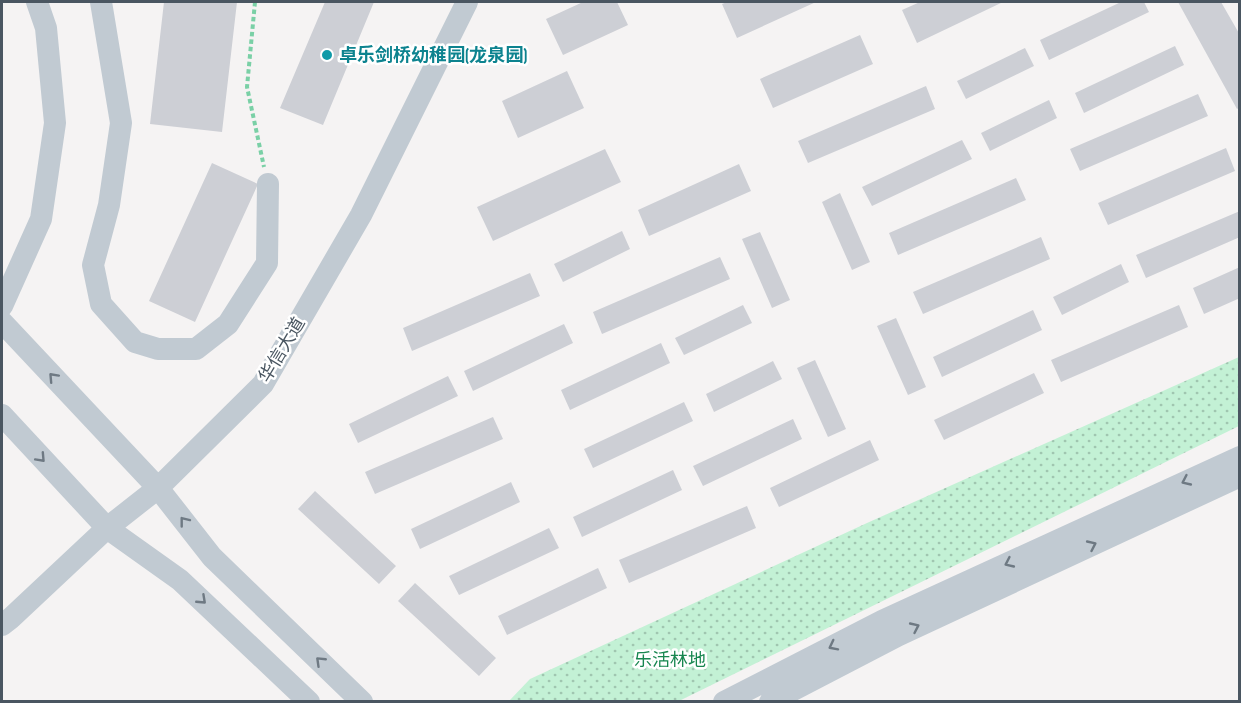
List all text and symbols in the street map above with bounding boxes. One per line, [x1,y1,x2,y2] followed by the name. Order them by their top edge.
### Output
[339,45,527,66] place label: 卓乐剑桥幼稚园(龙泉园)
[320,48,334,62] marker: 卓乐剑桥幼稚园(龙泉园)
[254,314,310,386] street label: 华信大道
[50,373,61,384] one-way arrow
[34,451,45,461] one-way arrow
[1182,474,1193,486] one-way arrow
[181,517,192,528] one-way arrow
[1085,540,1096,552] one-way arrow
[1005,555,1016,567] one-way arrow
[195,593,206,604] one-way arrow
[909,623,920,635] one-way arrow
[829,639,839,650] one-way arrow
[634,650,706,671] park label: 乐活林地
[317,657,327,668] one-way arrow

